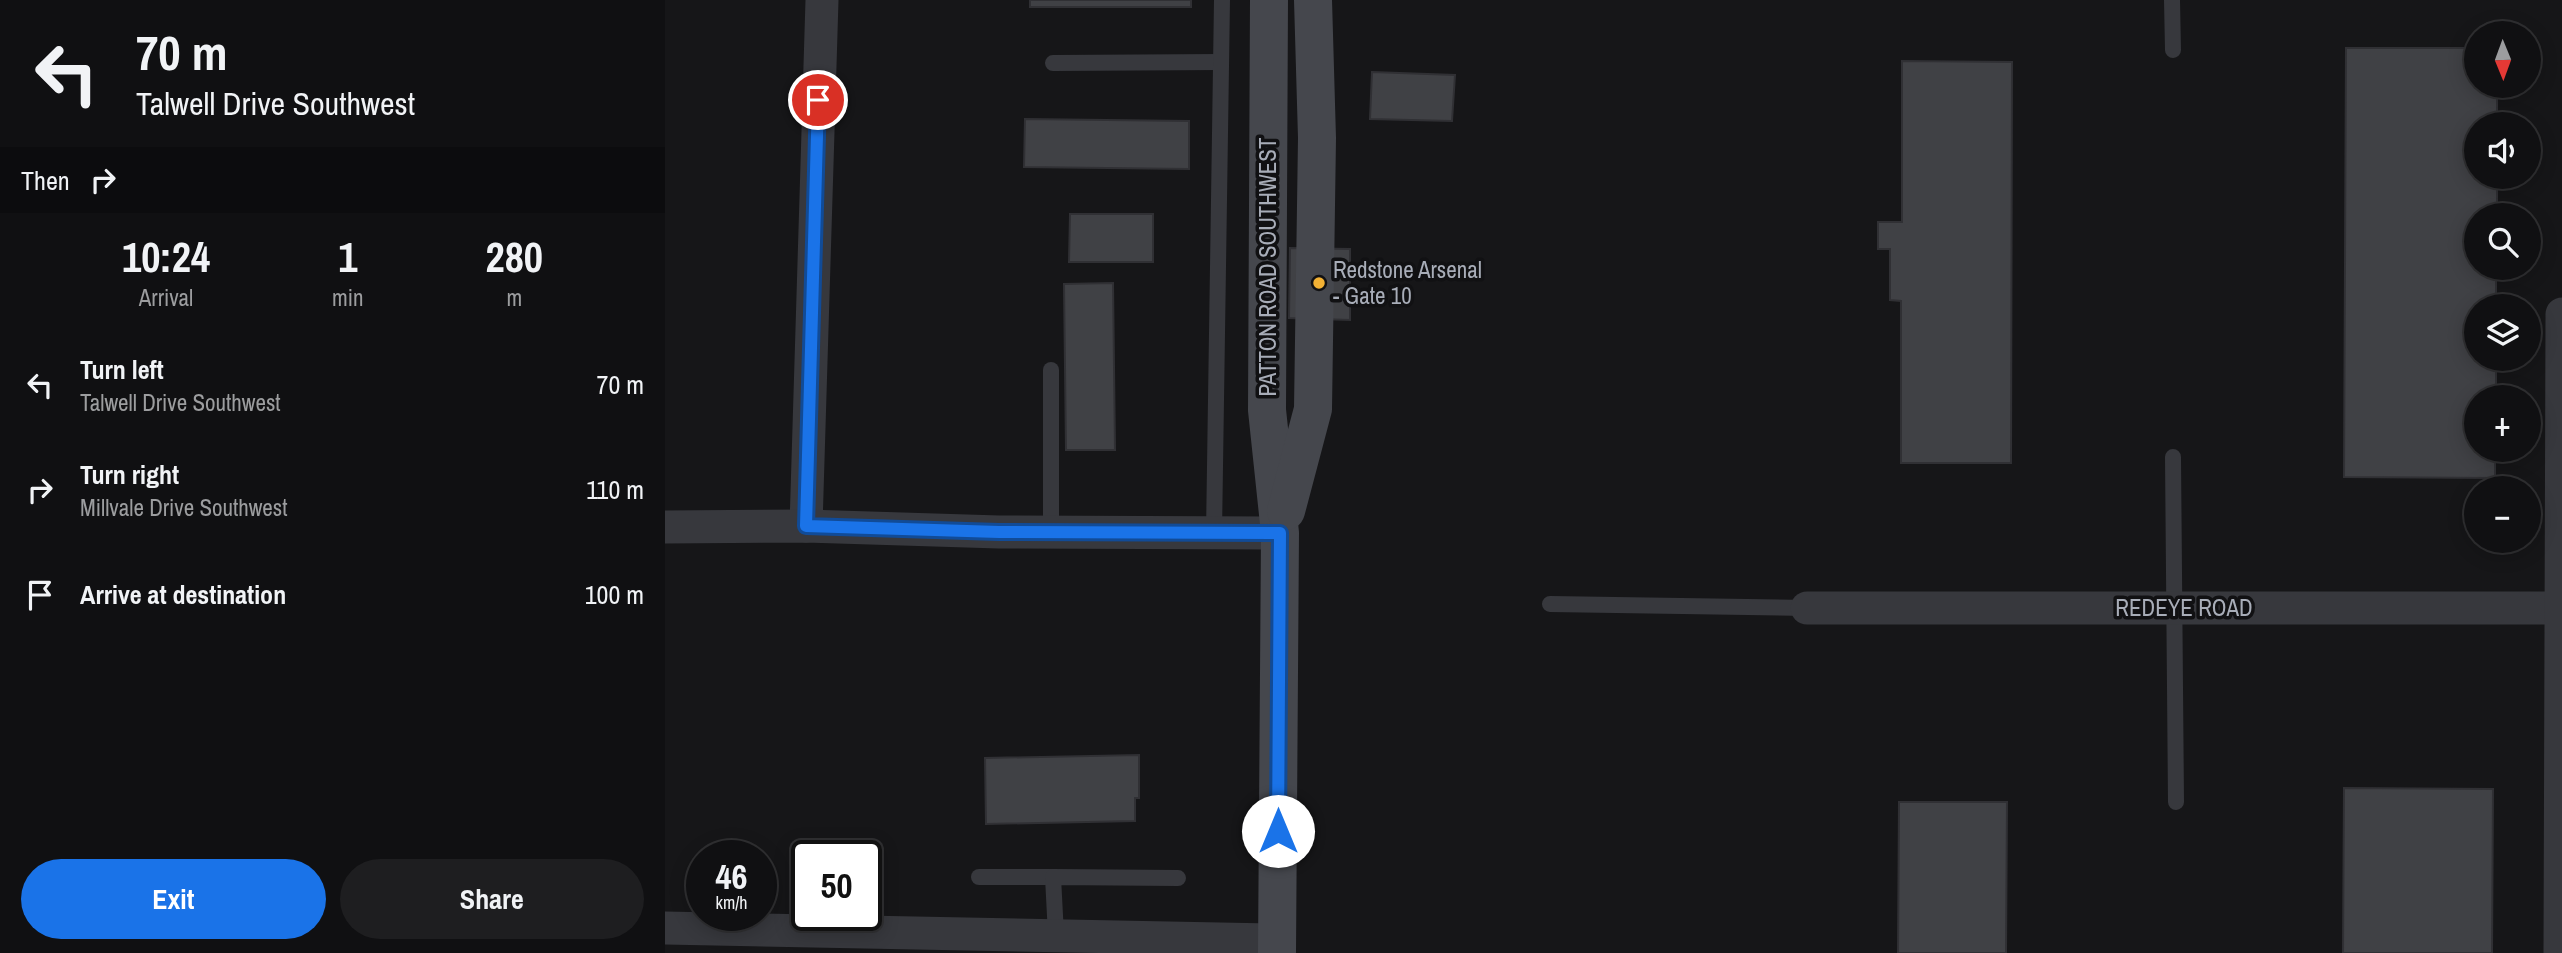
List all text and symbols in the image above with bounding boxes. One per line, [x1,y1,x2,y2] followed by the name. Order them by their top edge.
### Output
[136,19,228,85] text: 70 m
[2464,21,2541,98] north arrow
[2464,21,2541,553] map controls
[21,28,112,119] icon: left
[788,70,848,130] pin
[799,81,837,119] icon: arrive
[136,82,415,125] text: Talwell Drive Southwest
[2464,112,2541,189] button: sound
[1252,137,1283,396] street label: PATTON ROAD SOUTHWEST
[84,161,122,199] icon: right
[21,163,70,198] text: Then
[2464,203,2541,280] button: search
[122,229,210,285] text: 10:24
[338,229,357,285] text: 1
[486,229,543,285] text: 280
[1333,254,1482,311] place label: Redstone Arsenal - Gate 10
[1311,275,1327,291] marker: Redstone Arsenal - Gate 10
[139,282,193,313] text: Arrival
[332,282,364,313] text: min
[506,282,522,313] text: m
[2464,294,2541,371] button: layers
[80,352,164,387] text: Turn left
[21,366,59,404] icon: left
[597,367,644,402] text: 70 m
[2464,385,2541,462] button: +
[80,387,281,418] text: Talwell Drive Southwest
[80,457,179,492] text: Turn right
[21,471,59,509] icon: right
[586,472,644,507] text: 110 m
[2464,476,2541,553] button: −
[80,492,288,523] text: Millvale Drive Southwest
[21,576,59,614] icon: arrive
[80,577,286,612] text: Arrive at destination
[585,577,644,612] text: 100 m
[2115,592,2253,623] street label: REDEYE ROAD
[1241,794,1315,868] position arrow
[791,840,882,931] speed limit sign: 50
[716,853,747,900] text: 46
[21,859,326,939] button: Exit
[340,859,644,939] button: Share
[716,890,748,915] text: km/h

